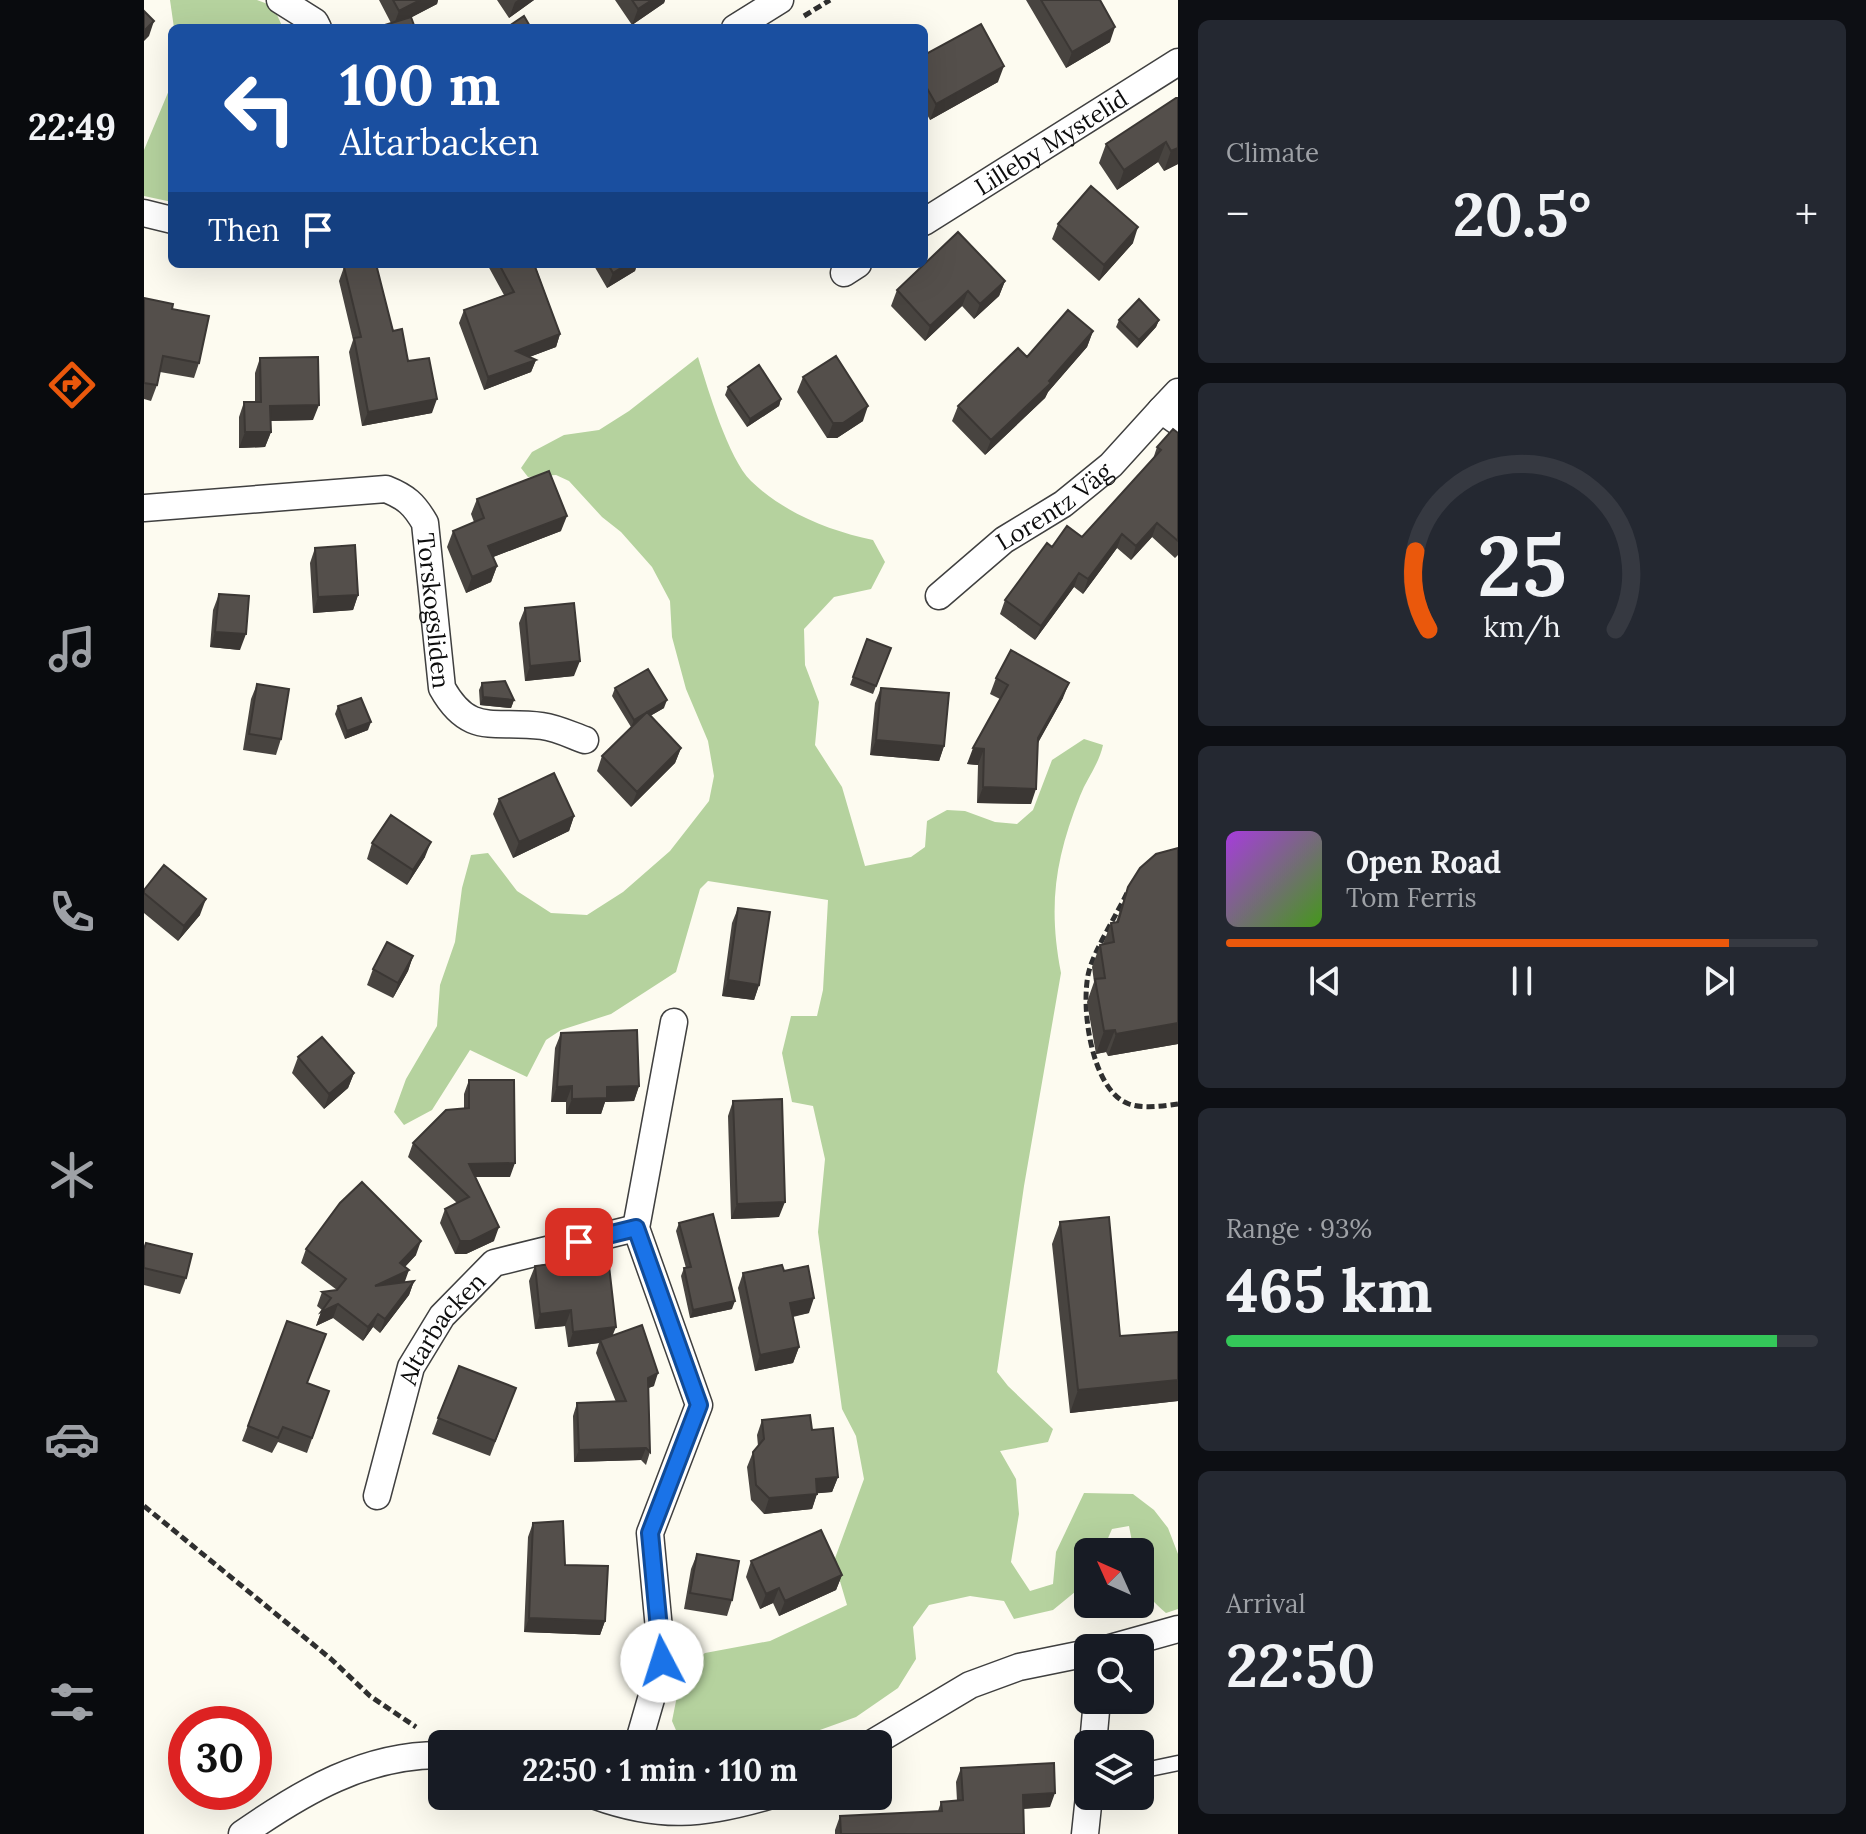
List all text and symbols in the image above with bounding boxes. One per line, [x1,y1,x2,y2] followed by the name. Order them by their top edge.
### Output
[340,49,500,120] text: 100 m
[208,56,312,160] icon: left
[969,82,1133,202] street label: Lilleby Mystelid
[28,104,116,150] text: 22:49
[340,119,539,165] text: Altarbacken
[1226,136,1319,169] text: Climate
[1453,176,1591,252] text: 20.5°
[1226,186,1249,242] text: −
[1795,186,1818,242] text: +
[296,208,340,252] icon: arrive
[208,211,280,249] text: Then
[44,357,100,413] icon: directions
[990,455,1118,557] street label: Lorentz Väg
[1477,512,1567,619] text: 25
[411,531,457,690] street label: Torskogsliden
[1483,608,1561,645] text: km/h
[44,621,100,677] icon: music
[1346,843,1501,881] text: Open Road
[1346,881,1476,914] text: Tom Ferris
[44,884,100,940] icon: phone
[1303,959,1347,1003] icon: previous
[1500,959,1544,1003] icon: pause
[1697,959,1741,1003] icon: next
[44,1147,100,1203] icon: climate
[545,1208,613,1276] pin
[1226,1212,1372,1245] text: Range · 93%
[557,1220,601,1264] icon: arrive
[1226,1252,1432,1328] text: 465 km
[391,1266,492,1389] street label: Altarbacken
[44,1411,100,1467] icon: car
[1074,1538,1154,1618] north arrow
[1074,1538,1154,1810] map controls
[1226,1587,1305,1620] text: Arrival
[620,1619,704,1703] position arrow
[1226,1627,1376,1703] text: 22:50
[1074,1634,1154,1714] button: search
[44,1674,100,1730] icon: filters
[168,1706,272,1810] speed limit sign: 30
[1074,1730,1154,1810] button: layers
[522,1751,798,1789] text: 22:50 · 1 min · 110 m

